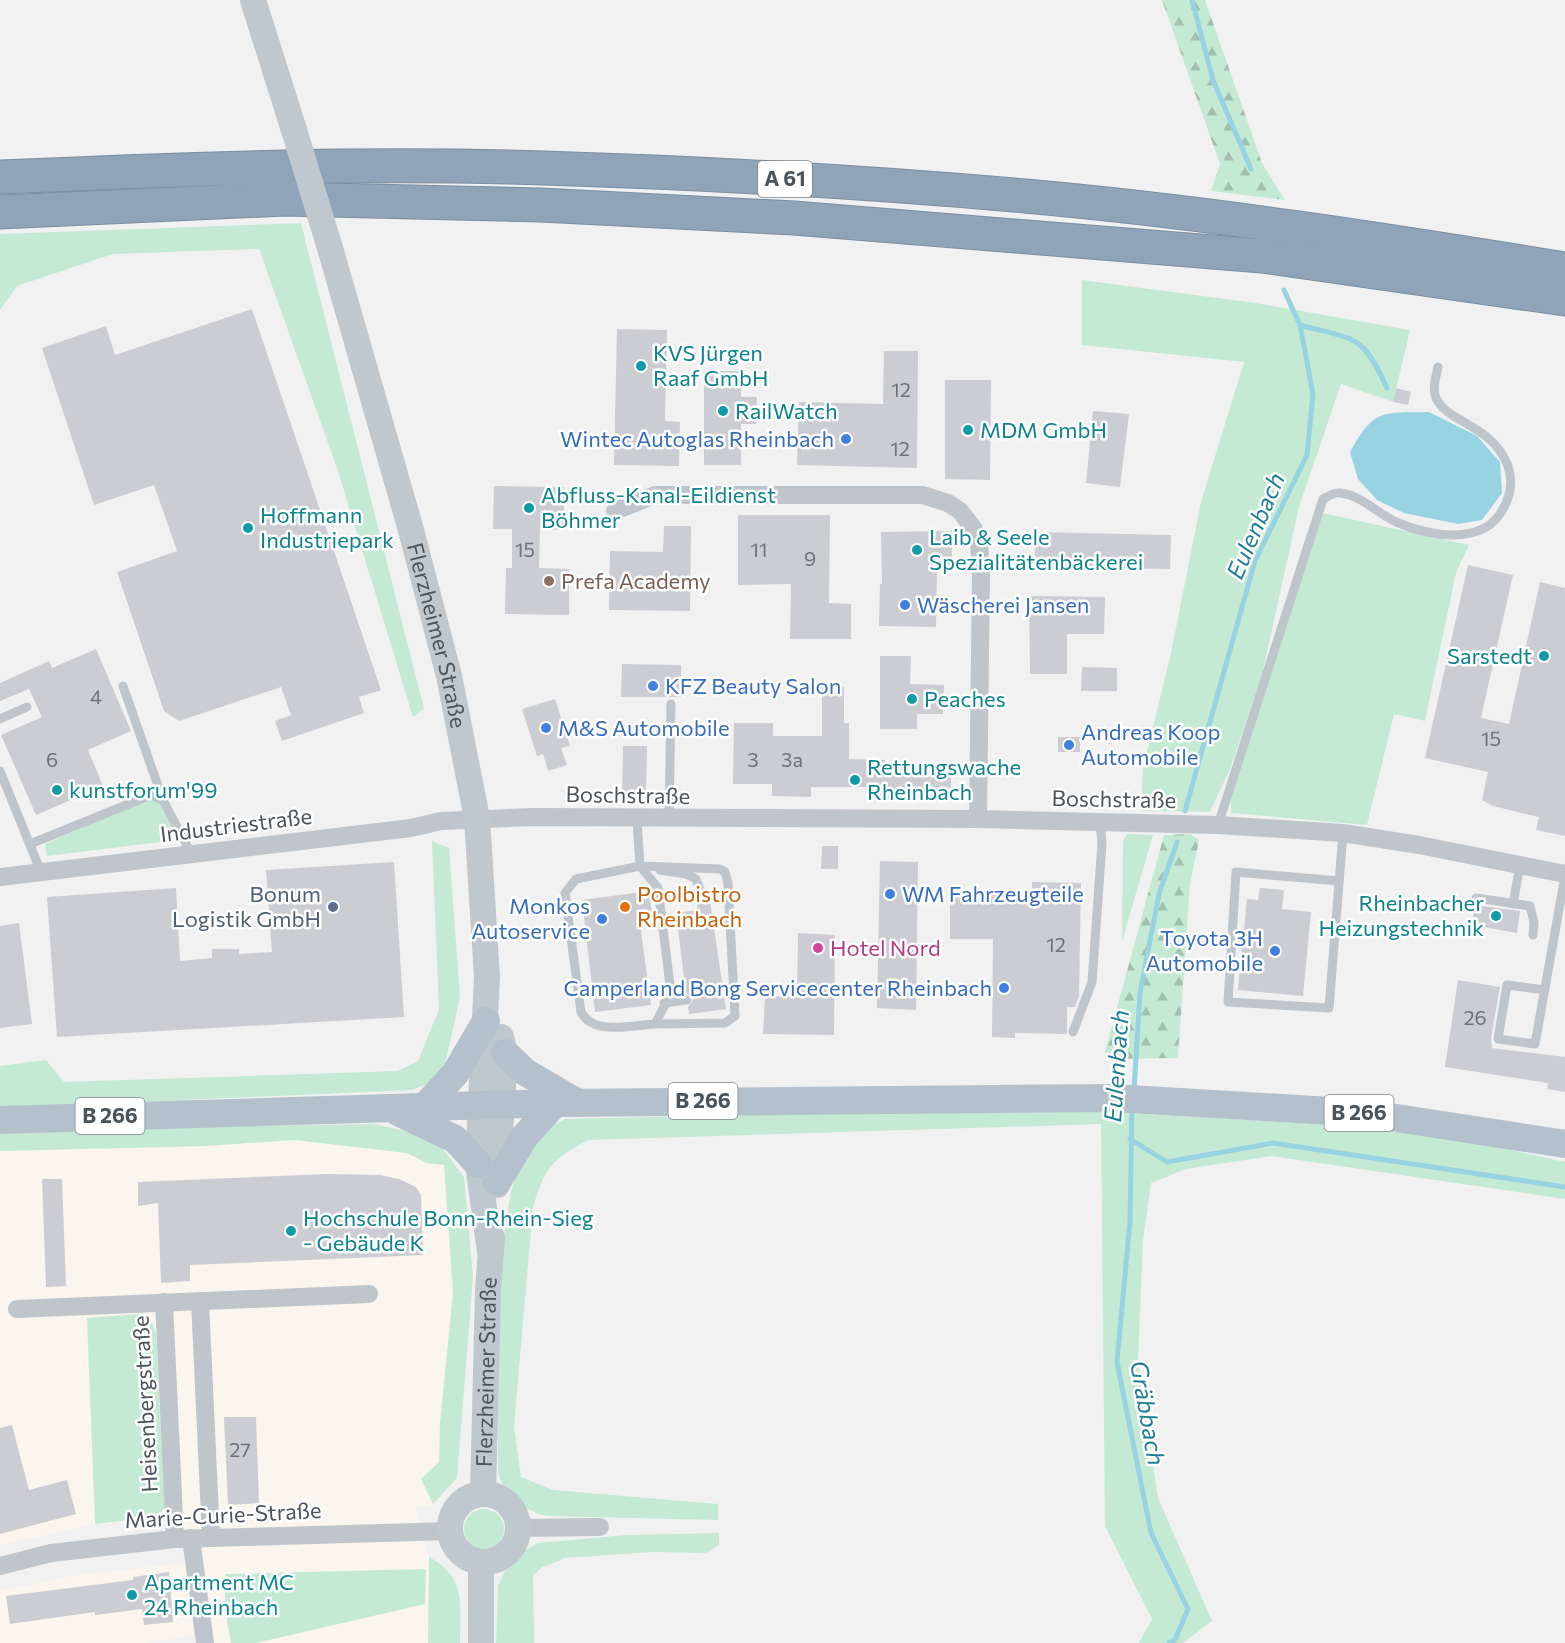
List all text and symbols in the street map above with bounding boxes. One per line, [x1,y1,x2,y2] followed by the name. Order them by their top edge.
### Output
[758,161,812,197] road number: A 61
[653,339,768,391] place label: KVS Jürgen Raaf GmbH
[634,359,648,373] marker: KVS Jürgen Raaf GmbH
[891,377,911,401] house number: 12
[735,397,838,424] place label: RailWatch
[716,404,730,418] marker: RailWatch
[980,416,1107,443] place label: MDM GmbH
[961,423,975,437] marker: MDM GmbH
[560,425,834,452] place label: Wintec Autoglas Rheinbach
[839,432,853,446] marker: Wintec Autoglas Rheinbach
[890,436,910,460] house number: 12
[1219,468,1290,583] water label: Eulenbach
[541,481,776,533] place label: Abfluss-Kanal-Eildienst Böhmer
[260,501,394,553] place label: Hoffmann Industriepark
[522,501,536,515] marker: Abfluss-Kanal-Eildienst Böhmer
[241,521,255,535] marker: Hoffmann Industriepark
[929,523,1143,575] place label: Laib & Seele Spezialitätenbäckerei
[515,537,535,561] house number: 15
[750,537,768,561] house number: 11
[402,540,473,730] street label: Flerzheimer Straße
[910,543,924,557] marker: Laib & Seele Spezialitätenbäckerei
[804,546,816,570] house number: 9
[561,567,711,594] place label: Prefa Academy
[542,574,556,588] marker: Prefa Academy
[917,591,1089,618] place label: Wäscherei Jansen
[898,598,912,612] marker: Wäscherei Jansen
[1447,642,1532,669] place label: Sarstedt
[1537,649,1551,663] marker: Sarstedt
[665,672,841,699] place label: KFZ Beauty Salon
[646,679,660,693] marker: KFZ Beauty Salon
[90,684,102,708] house number: 4
[924,685,1006,712] place label: Peaches
[905,692,919,706] marker: Peaches
[558,714,730,741] place label: M&S Automobile
[1081,718,1221,770] place label: Andreas Koop Automobile
[539,721,553,735] marker: M&S Automobile
[1481,726,1501,750] house number: 15
[1062,738,1076,752] marker: Andreas Koop Automobile
[46,747,58,771] house number: 6
[747,747,759,771] house number: 3
[781,747,803,771] house number: 3a
[867,753,1021,805] place label: Rettungswache Rheinbach
[848,773,862,787] marker: Rettungswache Rheinbach
[69,776,218,803] place label: kunstforum'99
[565,780,691,809] street label: Boschstraße
[50,783,64,797] marker: kunstforum'99
[1051,784,1177,813] street label: Boschstraße
[158,802,313,847] street label: Industriestraße
[172,880,321,932] place label: Bonum Logistik GmbH
[637,880,742,932] place label: Poolbistro Rheinbach
[902,880,1084,907] place label: WM Fahrzeugteile
[883,887,897,901] marker: WM Fahrzeugteile
[1318,889,1484,941] place label: Rheinbacher Heizungstechnik
[471,892,590,944] place label: Monkos Autoservice
[326,900,340,914] marker: Bonum Logistik GmbH
[618,900,632,914] marker: Poolbistro Rheinbach
[1489,909,1503,923] marker: Rheinbacher Heizungstechnik
[595,912,609,926] marker: Monkos Autoservice
[1146,924,1263,976] place label: Toyota 3H Automobile
[1046,932,1066,956] house number: 12
[830,934,941,961] place label: Hotel Nord
[811,941,825,955] marker: Hotel Nord
[1268,944,1282,958] marker: Toyota 3H Automobile
[564,974,992,1001] place label: Camperland Bong Servicecenter Rheinbach
[997,981,1011,995] marker: Camperland Bong Servicecenter Rheinbach
[1463,1005,1487,1029] house number: 26
[1097,1009,1134,1123] water label: Eulenbach
[668,1083,738,1119] road number: B 266
[1324,1095,1394,1131] road number: B 266
[76,1098,144,1134] road number: B 266
[303,1204,594,1256] place label: Hochschule Bonn-Rhein-Sieg - Gebäude K
[284,1224,298,1238] marker: Hochschule Bonn-Rhein-Sieg - Gebäude K
[470,1276,502,1467] street label: Flerzheimer Straße
[126,1315,163,1493] street label: Heisenbergstraße
[1125,1358,1172,1467] water label: Gräbbach
[229,1437,251,1461] house number: 27
[124,1496,322,1533] street label: Marie-Curie-Straße
[144,1568,294,1620] place label: Apartment MC 24 Rheinbach
[125,1588,139,1602] marker: Apartment MC 24 Rheinbach

